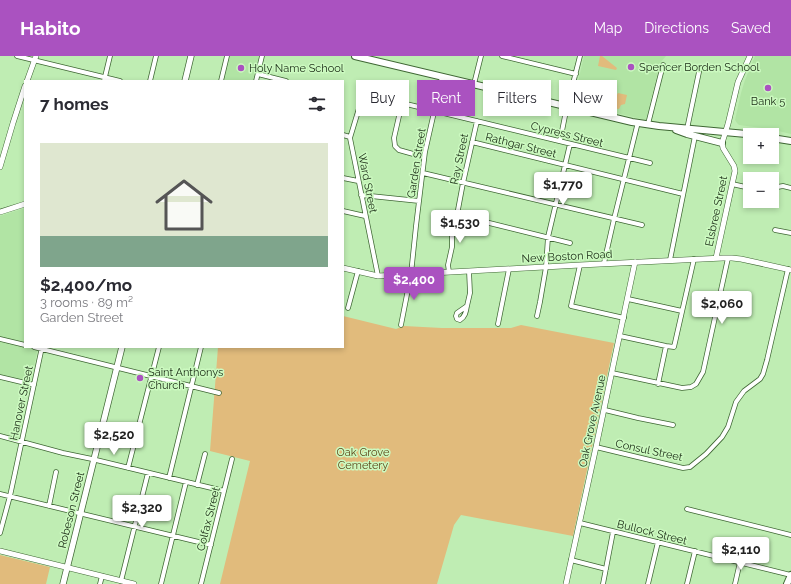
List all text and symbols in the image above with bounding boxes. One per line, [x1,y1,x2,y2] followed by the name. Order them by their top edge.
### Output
[20,17,81,39] text: Habito
[594,20,622,36] text: Map
[644,20,709,36] text: Directions
[731,20,771,36] text: Saved
[639,61,760,74] place label: Spencer Borden School
[249,62,344,75] place label: Holy Name School
[626,62,636,72] marker: Spencer Borden School
[236,63,246,73] marker: Holy Name School
[356,80,409,116] chip: Buy
[417,80,475,116] chip: Rent
[483,80,551,116] chip: Filters
[559,80,617,116] chip: New
[763,83,773,93] marker: Bank 5
[306,93,328,115] icon: filters
[40,94,109,114] text: 7 homes
[751,95,785,108] place label: Bank 5
[529,119,605,150] street label: Cypress Street
[405,127,428,199] street label: Garden Street
[743,128,779,208] map controls
[743,128,779,164] button: +
[484,130,558,161] street label: Rathgar Street
[448,132,471,186] street label: Ray Street
[355,152,380,214] street label: Ward Street
[148,169,220,241] icon: home
[530,172,596,206] pin: $1,770
[743,172,779,208] button: −
[703,174,730,248] street label: Elsbree Street
[543,177,583,192] text: $1,770
[427,210,493,244] pin: $1,530
[440,215,480,230] text: $1,530
[521,248,613,265] street label: New Boston Road
[381,267,447,301] pin: $2,400
[393,272,435,287] text: $2,400
[40,275,132,295] text: $2,400/mo
[689,291,755,325] pin: $2,060
[40,295,133,310] text: 3 rooms · 89 m²
[701,296,743,311] text: $2,060
[40,310,123,325] text: Garden Street
[7,364,36,442] street label: Hanover Street
[148,366,223,392] place label: Saint Anthonys Church
[135,373,145,383] marker: Saint Anthonys Church
[576,373,609,468] street label: Oak Grove Avenue
[81,422,147,456] pin: $2,520
[93,427,135,442] text: $2,520
[614,437,684,464] street label: Consul Street
[337,446,390,472] park label: Oak Grove Cemetery
[56,470,87,550] street label: Robeson Street
[194,485,223,552] street label: Colfax Street
[109,495,175,529] pin: $2,320
[121,500,163,515] text: $2,320
[616,518,688,548] street label: Bullock Street
[708,537,774,571] pin: $2,110
[721,542,761,557] text: $2,110

